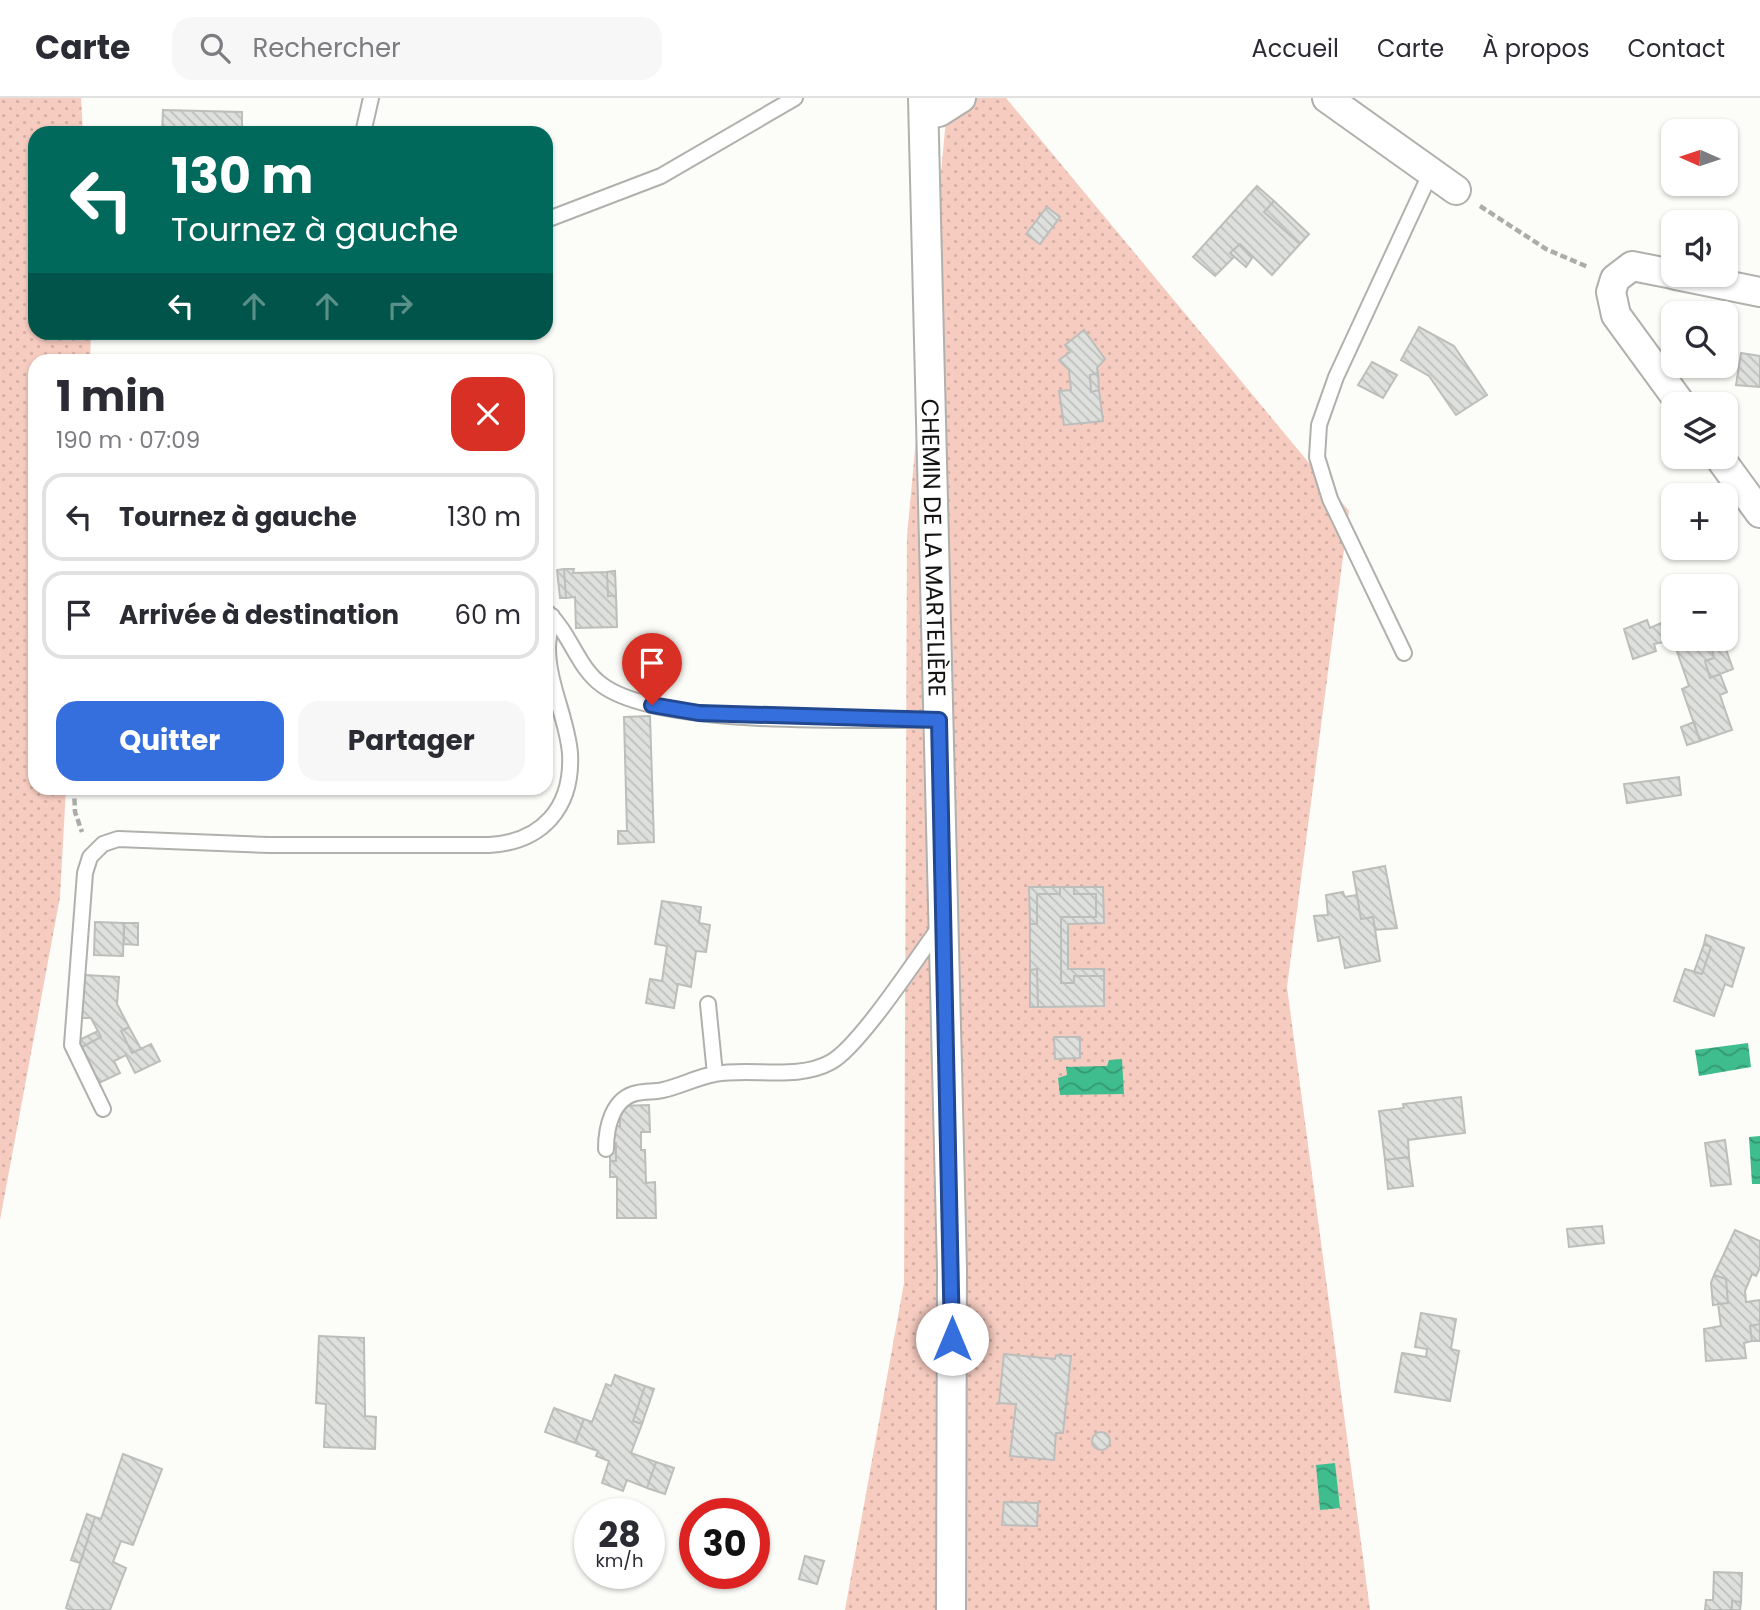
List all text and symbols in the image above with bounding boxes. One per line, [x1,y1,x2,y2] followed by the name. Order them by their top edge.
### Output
[172,17,662,80] search box
[35,24,130,71] text: Carte
[196,29,234,67] icon: search
[252,30,401,66] text: Rechercher
[1252,32,1339,65] text: Accueil
[1377,32,1444,65] text: Carte
[1482,32,1589,65] text: À propos
[1627,32,1725,65] text: Contact
[1661,119,1738,196] north arrow
[1661,119,1738,651] map controls
[171,142,313,210] text: 130 m
[56,154,147,245] icon: left
[171,207,458,252] text: Tournez à gauche
[1661,210,1738,287] button: sound
[162,287,200,325] icon: left
[235,287,273,325] icon: ahead
[308,287,346,325] icon: ahead
[381,287,419,325] icon: right
[1661,301,1738,378] button: search
[56,367,166,426] text: 1 min
[451,377,525,451] button: close
[1661,392,1738,469] button: layers
[914,398,954,697] street label: CHEMIN DE LA MARTELIÈRE
[56,424,200,456] text: 190 m · 07:09
[1661,483,1738,560] button: +
[60,498,98,536] icon: left
[119,499,357,535] text: Tournez à gauche
[447,499,521,535] text: 130 m
[1661,574,1738,651] button: −
[60,596,98,634] icon: arrive
[119,597,399,633] text: Arrivée à destination
[454,597,521,633] text: 60 m
[622,633,682,705] pin
[633,644,671,682] icon: arrive
[56,701,284,781] button: Quitter
[298,701,525,781] button: Partager
[915,1302,989,1376] position arrow
[679,1498,770,1589] speed limit sign: 30
[598,1510,641,1559] text: 28
[596,1548,643,1573] text: km/h

